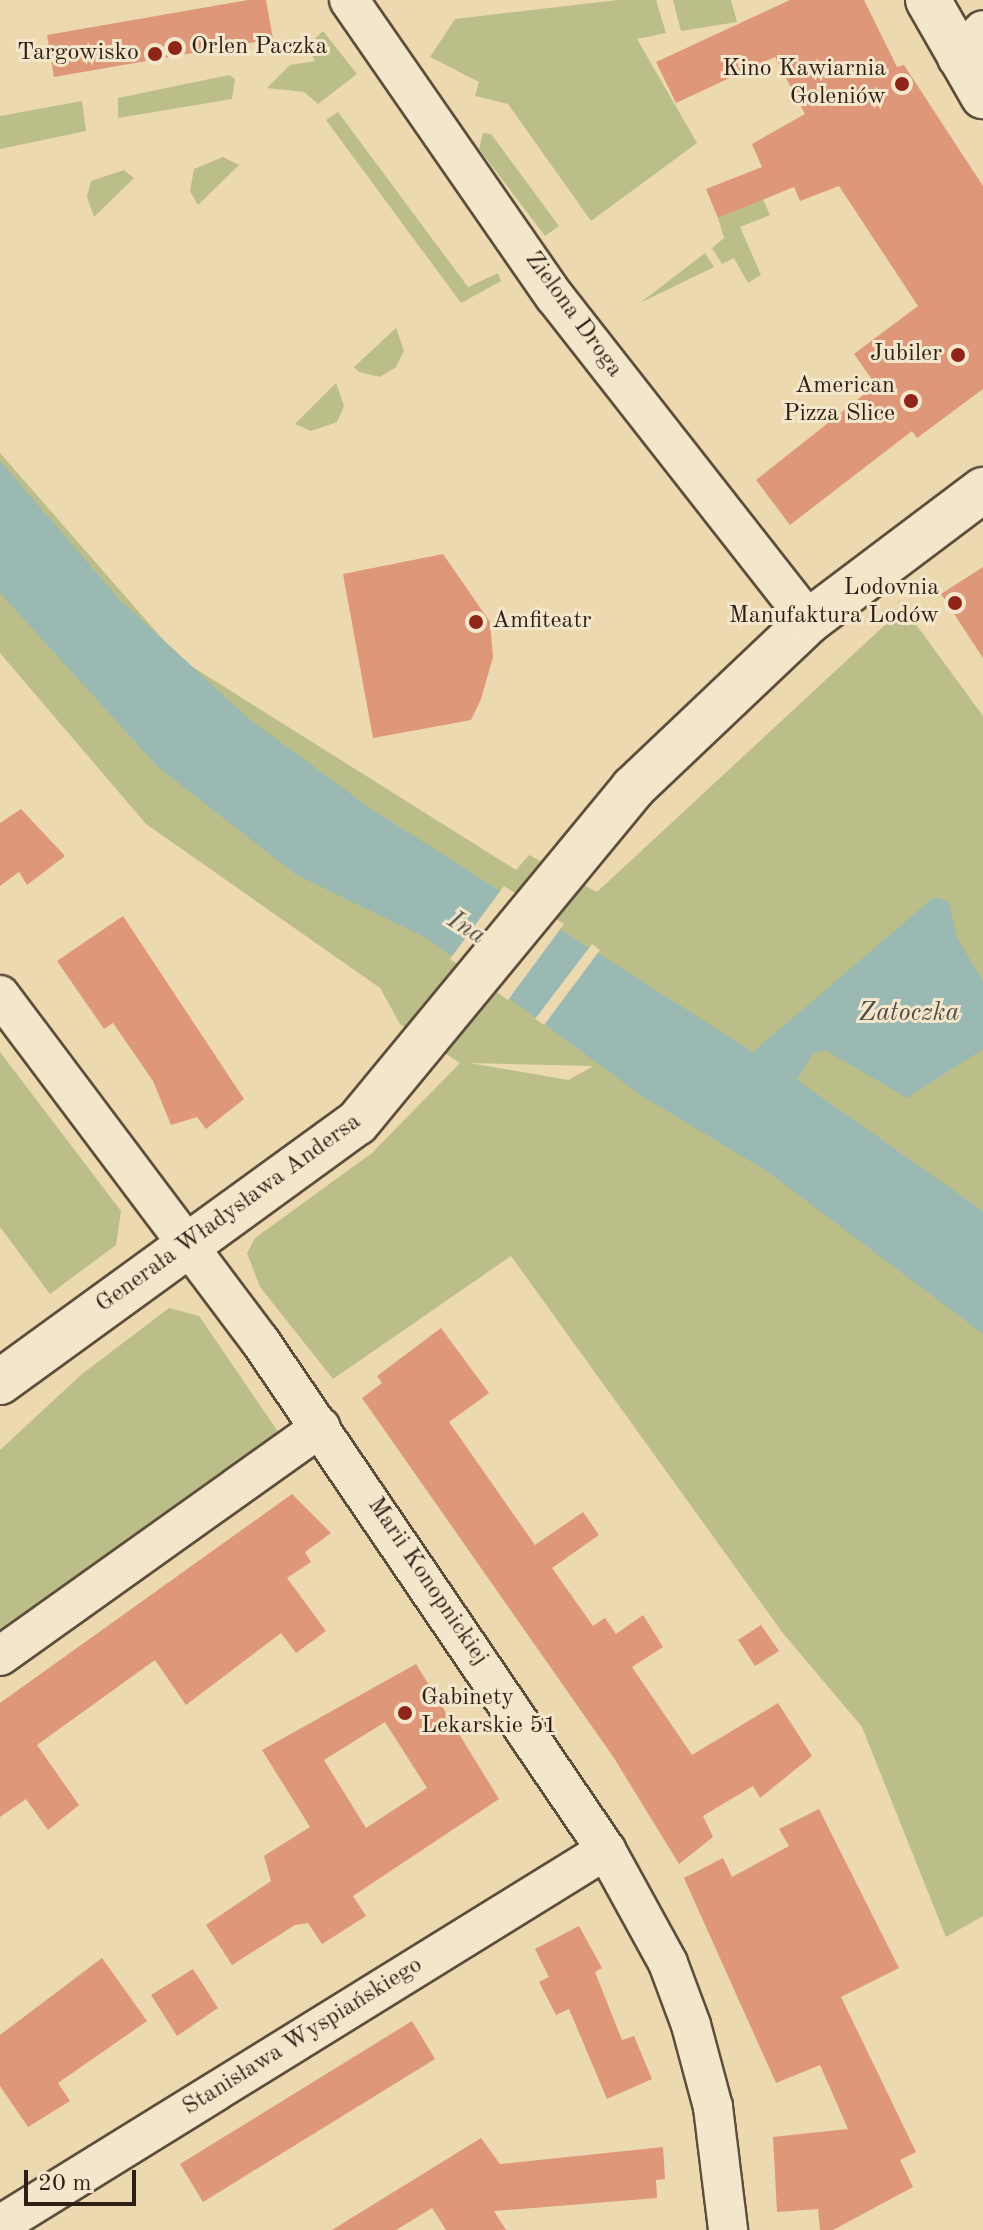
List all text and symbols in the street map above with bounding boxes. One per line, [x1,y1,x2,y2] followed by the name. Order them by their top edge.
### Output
[191,34,327,62] place label: Orlen Paczka
[166,39,184,57] marker: Orlen Paczka
[17,40,139,68] place label: Targowisko
[146,45,164,63] marker: Targowisko
[722,56,886,112] place label: Kino Kawiarnia Goleniów
[893,75,911,93] marker: Kino Kawiarnia Goleniów
[518,247,628,383] street label: Zielona Droga
[870,341,942,369] place label: Jubiler
[949,346,967,364] marker: Jubiler
[783,373,895,429] place label: American Pizza Slice
[902,392,920,410] marker: American Pizza Slice
[729,575,939,631] place label: Lodovnia Manufaktura Lodów
[946,594,964,612] marker: Lodovnia Manufaktura Lodów
[492,608,592,636] place label: Amfiteatr
[467,613,485,631] marker: Amfiteatr
[441,905,491,953] water label: Ina
[858,998,960,1030] water label: Zatoczka
[91,1108,367,1320] street label: Generała Władysława Andersa
[360,1493,494,1671] street label: Marii Konopnickiej
[421,1685,557,1741] place label: Gabinety Lekarskie 51
[396,1704,414,1722] marker: Gabinety Lekarskie 51
[178,1951,428,2123] street label: Stanisława Wyspiańskiego
[28,2154,140,2204] scale bar
[38,2172,92,2196] text: 20 m

